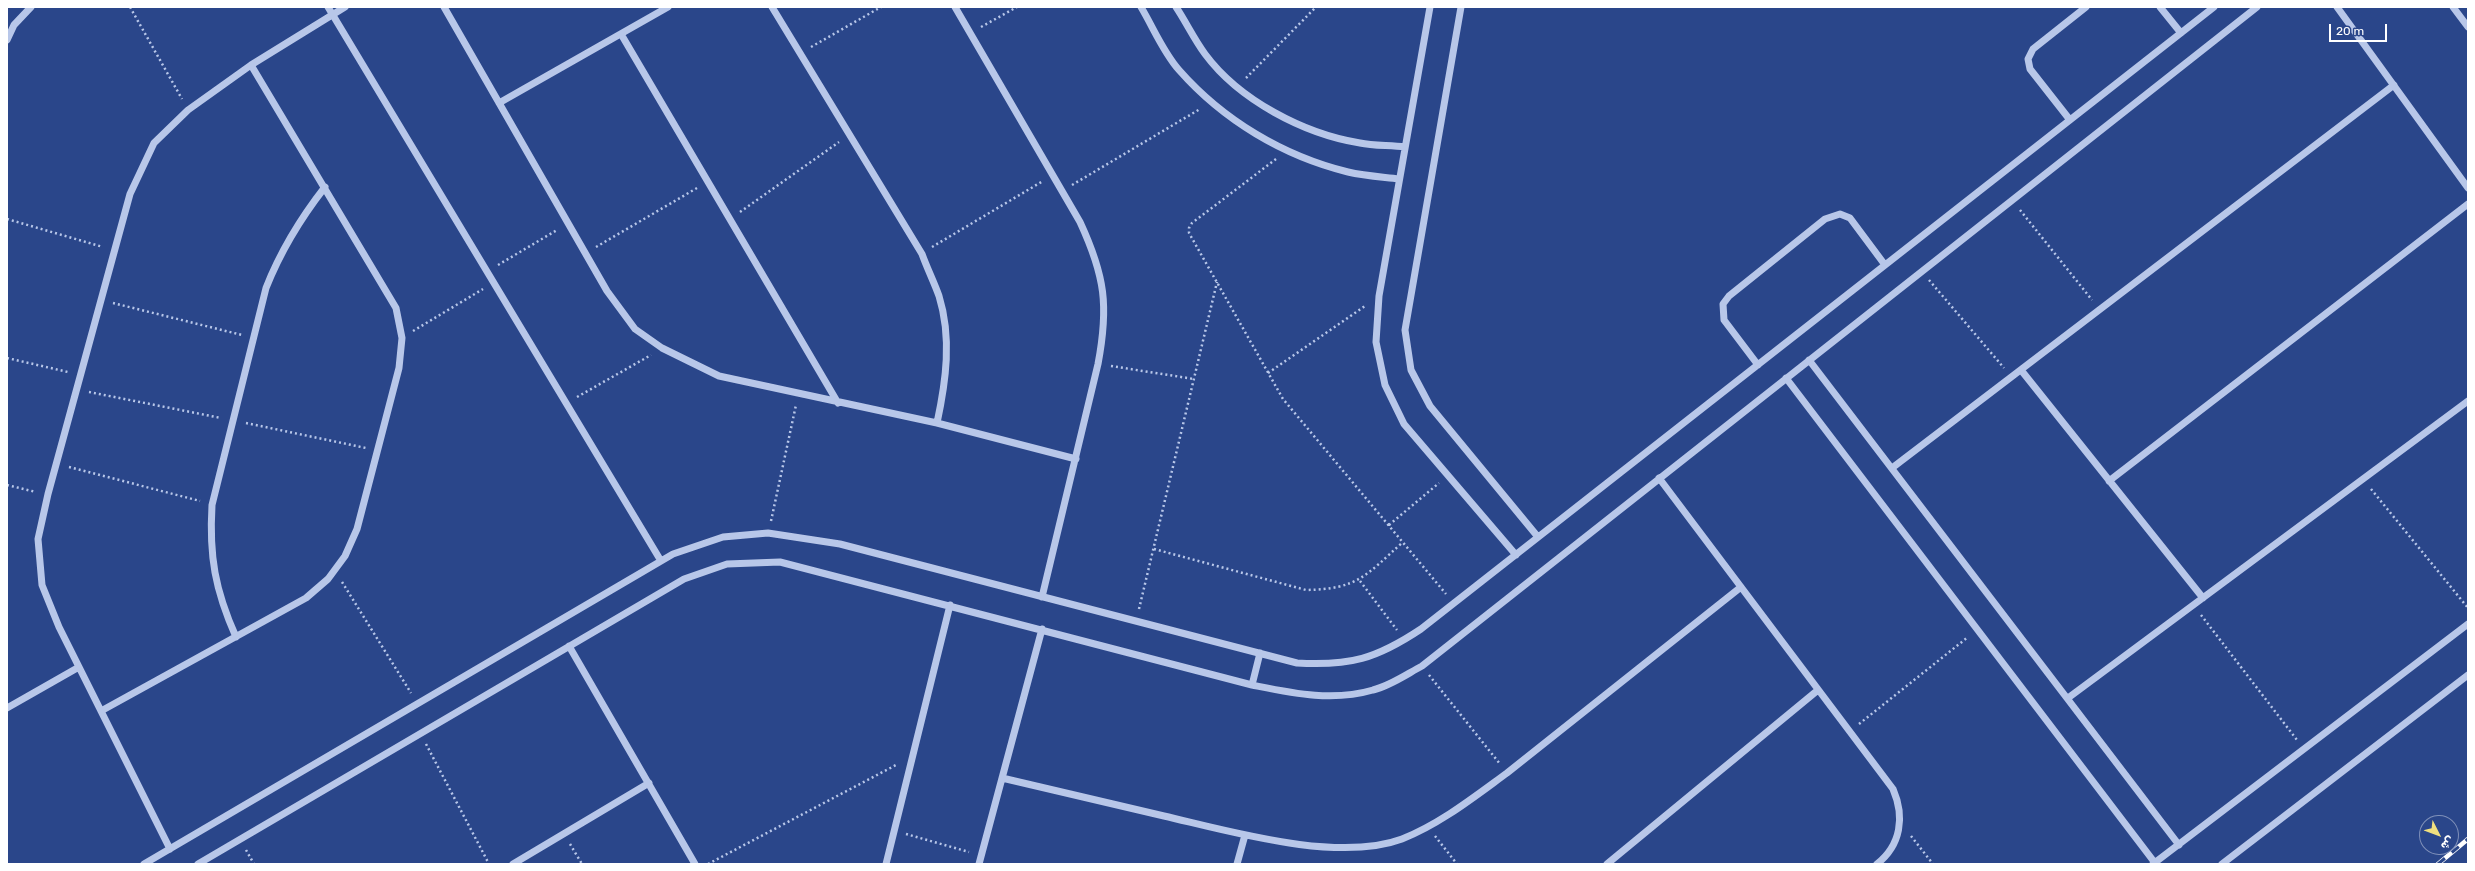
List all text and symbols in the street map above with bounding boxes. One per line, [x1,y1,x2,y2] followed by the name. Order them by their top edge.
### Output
[2331,16,2389,42] scale bar
[2336,24,2364,38] text: 20 m
[2419,815,2459,855] north arrow
[2438,833,2457,852] text: ش

